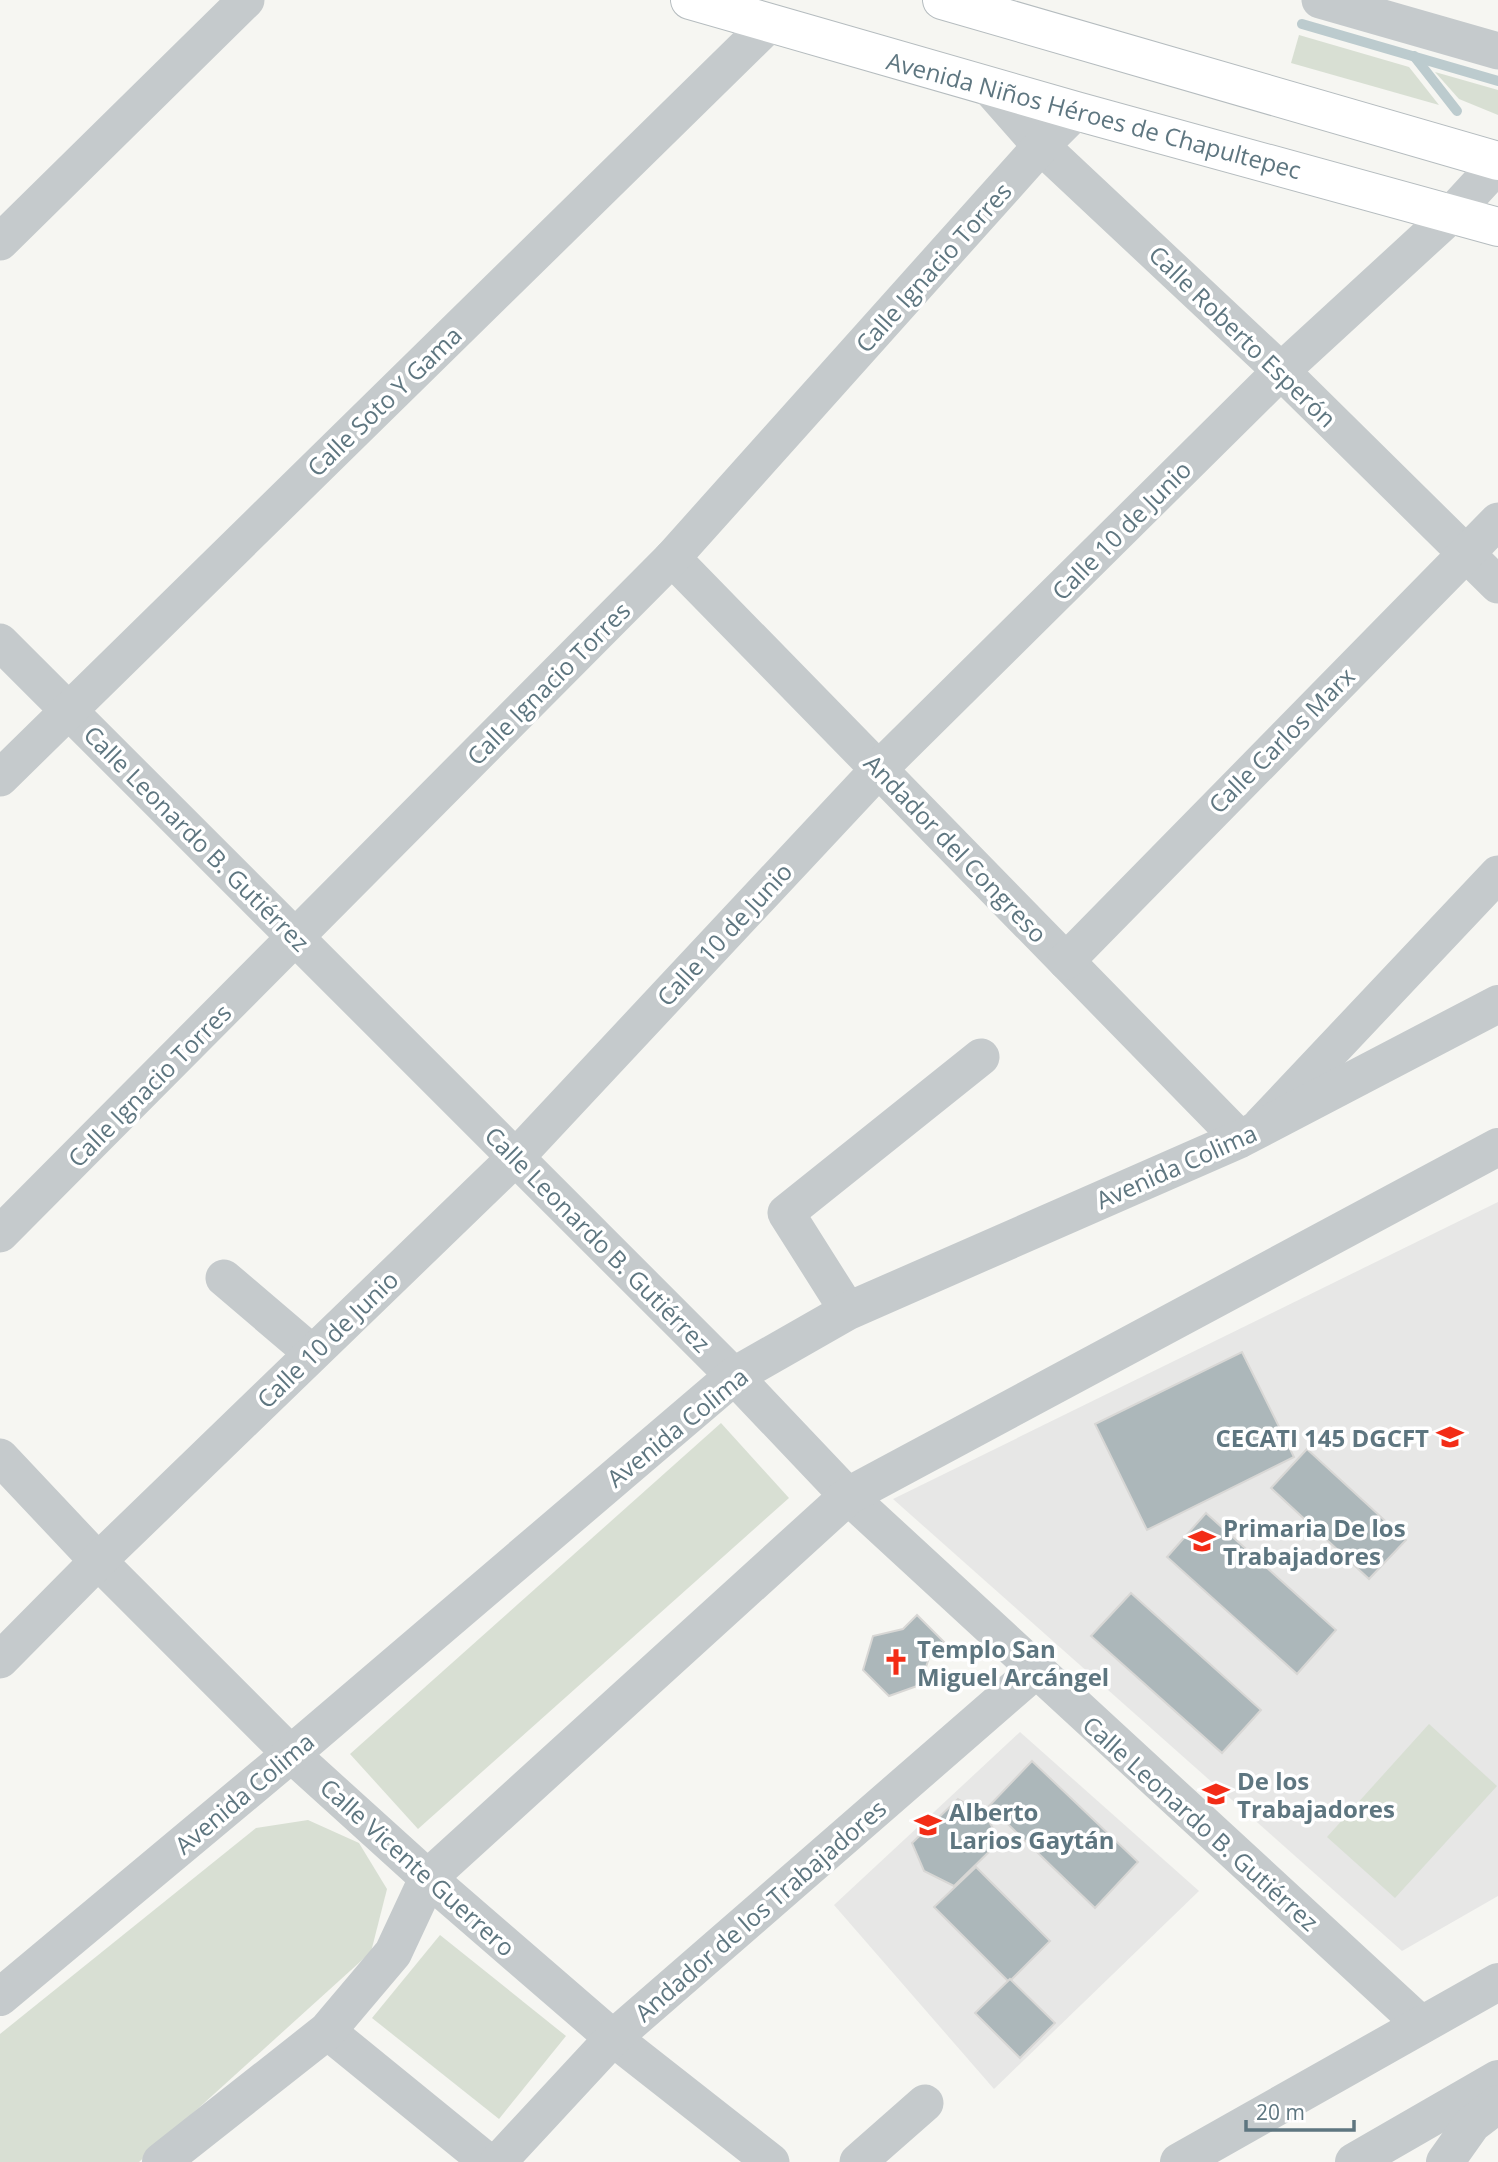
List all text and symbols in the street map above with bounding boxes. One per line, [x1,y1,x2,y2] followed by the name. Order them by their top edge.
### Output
[883,44,1305,186] street label: Avenida Niños Héroes de Chapultepec
[848,175,1018,359] street label: Calle Ignacio Torres
[1142,238,1344,434] street label: Calle Roberto Esperón
[299,319,469,483] street label: Calle Soto Y Gama
[1044,453,1198,607] street label: Calle 10 de Junio
[459,594,637,772] street label: Calle Ignacio Torres
[1201,659,1362,820] street label: Calle Carlos Marx
[77,718,317,958] street label: Calle Leonardo B. Gutiérrez
[857,747,1055,949] street label: Andador del Congreso
[649,855,799,1013] street label: Calle 10 de Junio
[60,996,238,1174] street label: Calle Ignacio Torres
[1090,1116,1262,1216] street label: Avenida Colima
[478,1119,718,1359] street label: Calle Leonardo B. Gutiérrez
[249,1263,405,1415] street label: Calle 10 de Junio
[599,1360,755,1494] street label: Avenida Colima
[1215,1421,1429,1454] place label: CECATI 145 DGCFT
[1435,1422,1465,1452] school or university icon: CECATI 145 DGCFT
[1223,1511,1406,1572] place label: Primaria De los Trabajadores
[1187,1526,1217,1556] school or university icon: Primaria De los Trabajadores
[917,1632,1109,1693] place label: Templo San Miguel Arcángel
[881,1647,911,1677] church icon: Templo San Miguel Arcángel
[1076,1708,1326,1938] street label: Calle Leonardo B. Gutiérrez
[167,1725,321,1861] street label: Avenida Colima
[1237,1764,1395,1825] place label: De los Trabajadores
[313,1771,523,1963] street label: Calle Vicente Guerrero
[1201,1779,1231,1809] school or university icon: De los Trabajadores
[627,1792,893,2028] street label: Andador de los Trabajadores
[949,1795,1115,1856] place label: Alberto Larios Gaytán
[913,1810,943,1840] school or university icon: Alberto Larios Gaytán
[1246,2088,1354,2132] scale bar
[1256,2098,1305,2126] text: 20 m

